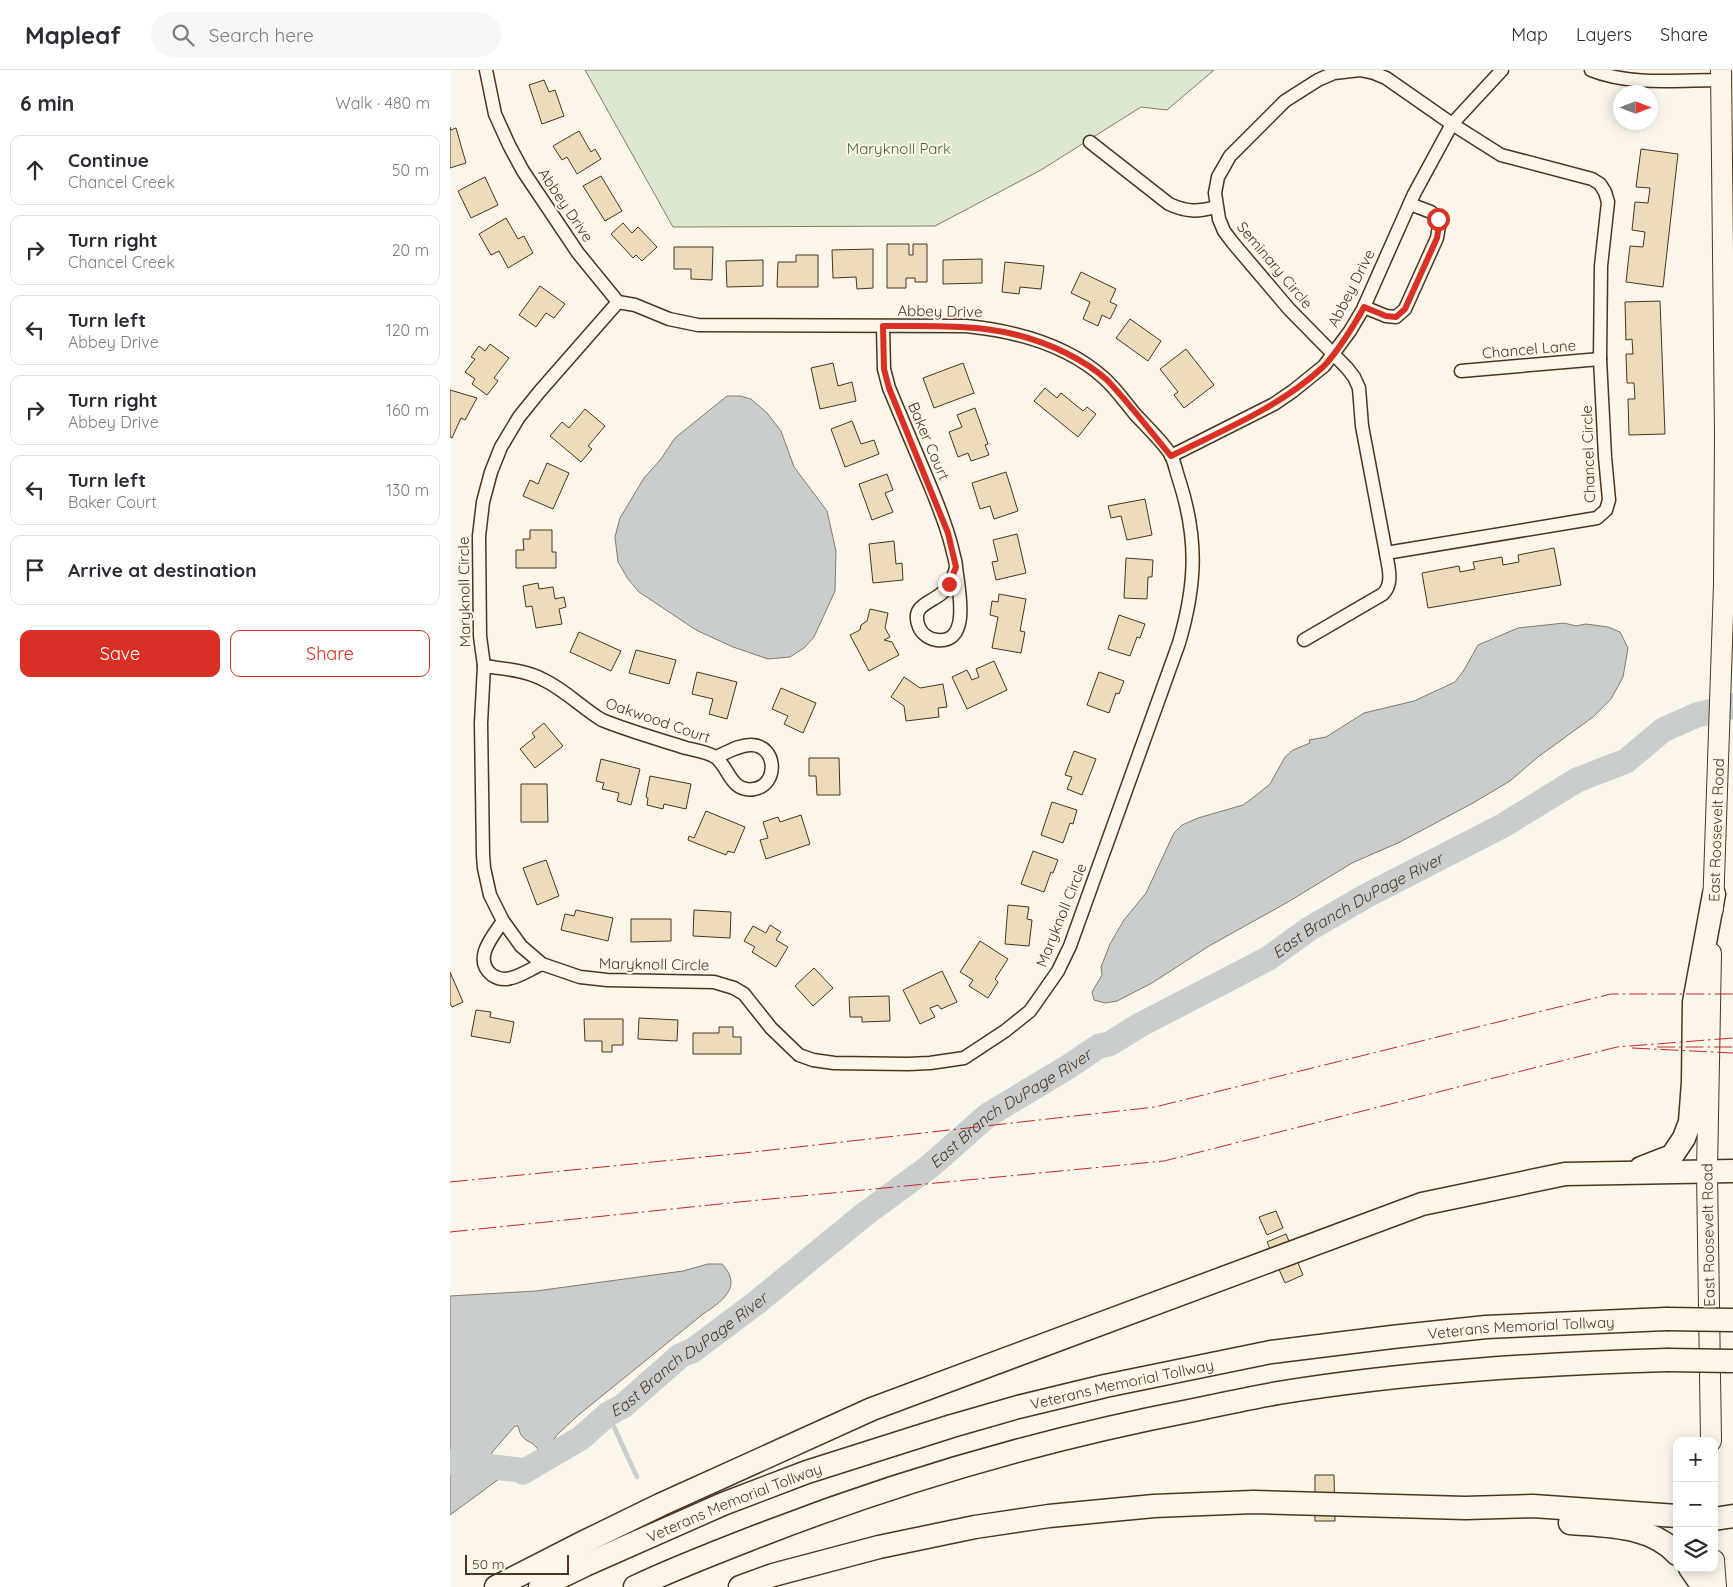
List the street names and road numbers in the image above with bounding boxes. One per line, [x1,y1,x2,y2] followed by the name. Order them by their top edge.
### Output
[534,164,598,246] street label: Abbey Drive
[1233,218,1317,312] street label: Seminary Circle
[1323,246,1379,330] street label: Abbey Drive
[897,301,983,321] street label: Abbey Drive
[1481,335,1577,363] street label: Chancel Lane
[904,399,954,483] street label: Baker Court
[1577,405,1599,503] street label: Chancel Circle
[454,537,474,647] street label: Maryknoll Circle
[603,693,713,747] street label: Oakwood Court
[1704,758,1728,902] street label: East Roosevelt Road
[1031,860,1091,970] street label: Maryknoll Circle
[599,954,709,974] street label: Maryknoll Circle
[1697,1163,1719,1307] street label: East Roosevelt Road
[1427,1312,1615,1343] street label: Veterans Memorial Tollway
[1028,1355,1215,1413] street label: Veterans Memorial Tollway
[644,1458,824,1546] street label: Veterans Memorial Tollway

